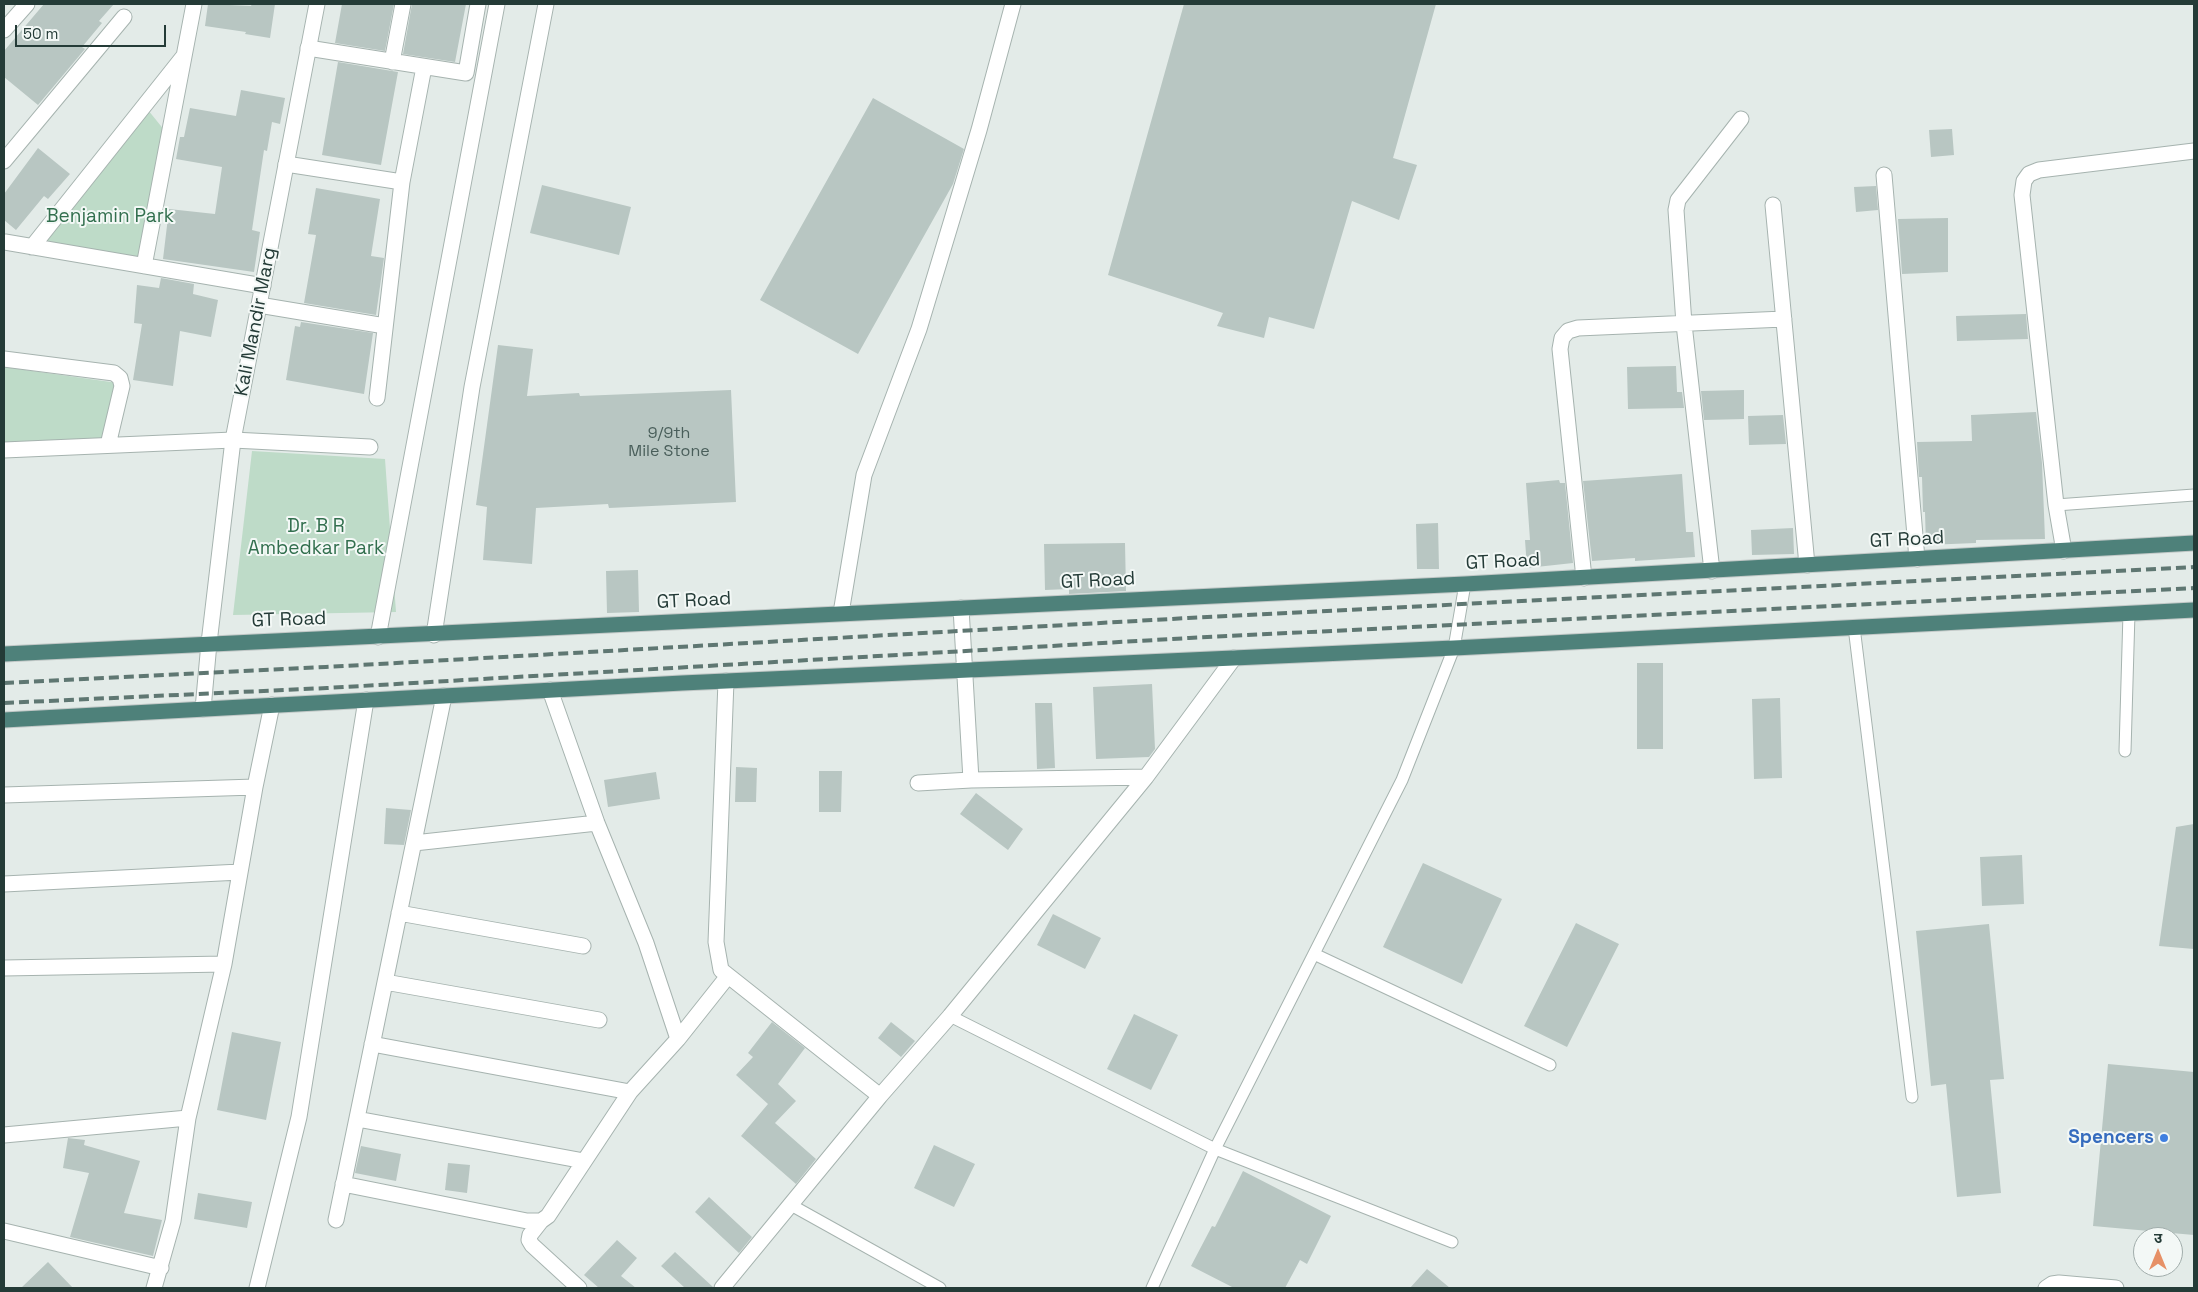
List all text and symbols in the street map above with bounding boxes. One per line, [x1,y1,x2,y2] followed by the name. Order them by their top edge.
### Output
[18,15,169,47] scale bar
[23,24,58,43] text: 50 m
[46,206,174,228] park label: Benjamin Park
[230,246,282,398] street label: Kali Mandir Marg
[628,424,710,462] house number: 9/9th Mile Stone
[248,516,384,560] park label: Dr. B R Ambedkar Park
[1869,527,1945,553] street label: GT Road
[1465,549,1541,575] street label: GT Road
[1060,568,1136,594] street label: GT Road
[656,588,732,614] street label: GT Road
[251,607,327,633] street label: GT Road
[2068,1127,2154,1149] place label: Spencers
[2158,1132,2170,1144] marker: Spencers
[2133,1227,2183,1277] north arrow
[2154,1229,2162,1247] text: उ

